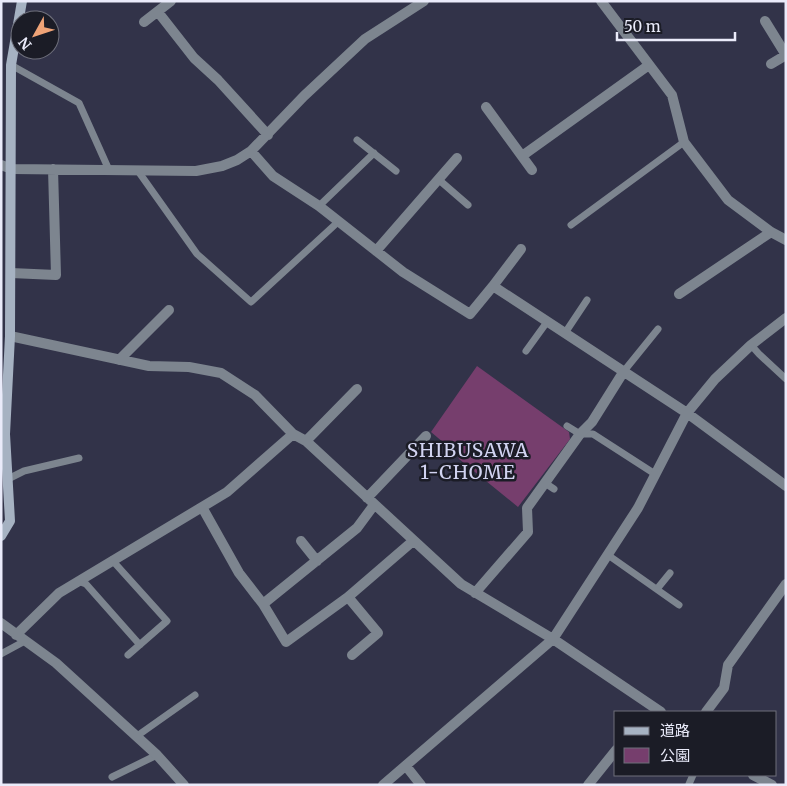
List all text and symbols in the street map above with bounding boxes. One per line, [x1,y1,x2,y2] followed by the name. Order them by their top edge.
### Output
[10,10,60,60] north arrow
[617,10,734,42] scale bar
[624,17,661,36] text: 50 m
[15,33,35,53] text: N
[407,438,529,484] district label: SHIBUSAWA 1-CHOME
[614,711,777,776] legend
[660,721,690,740] text: 道路
[660,746,690,765] text: 公園

